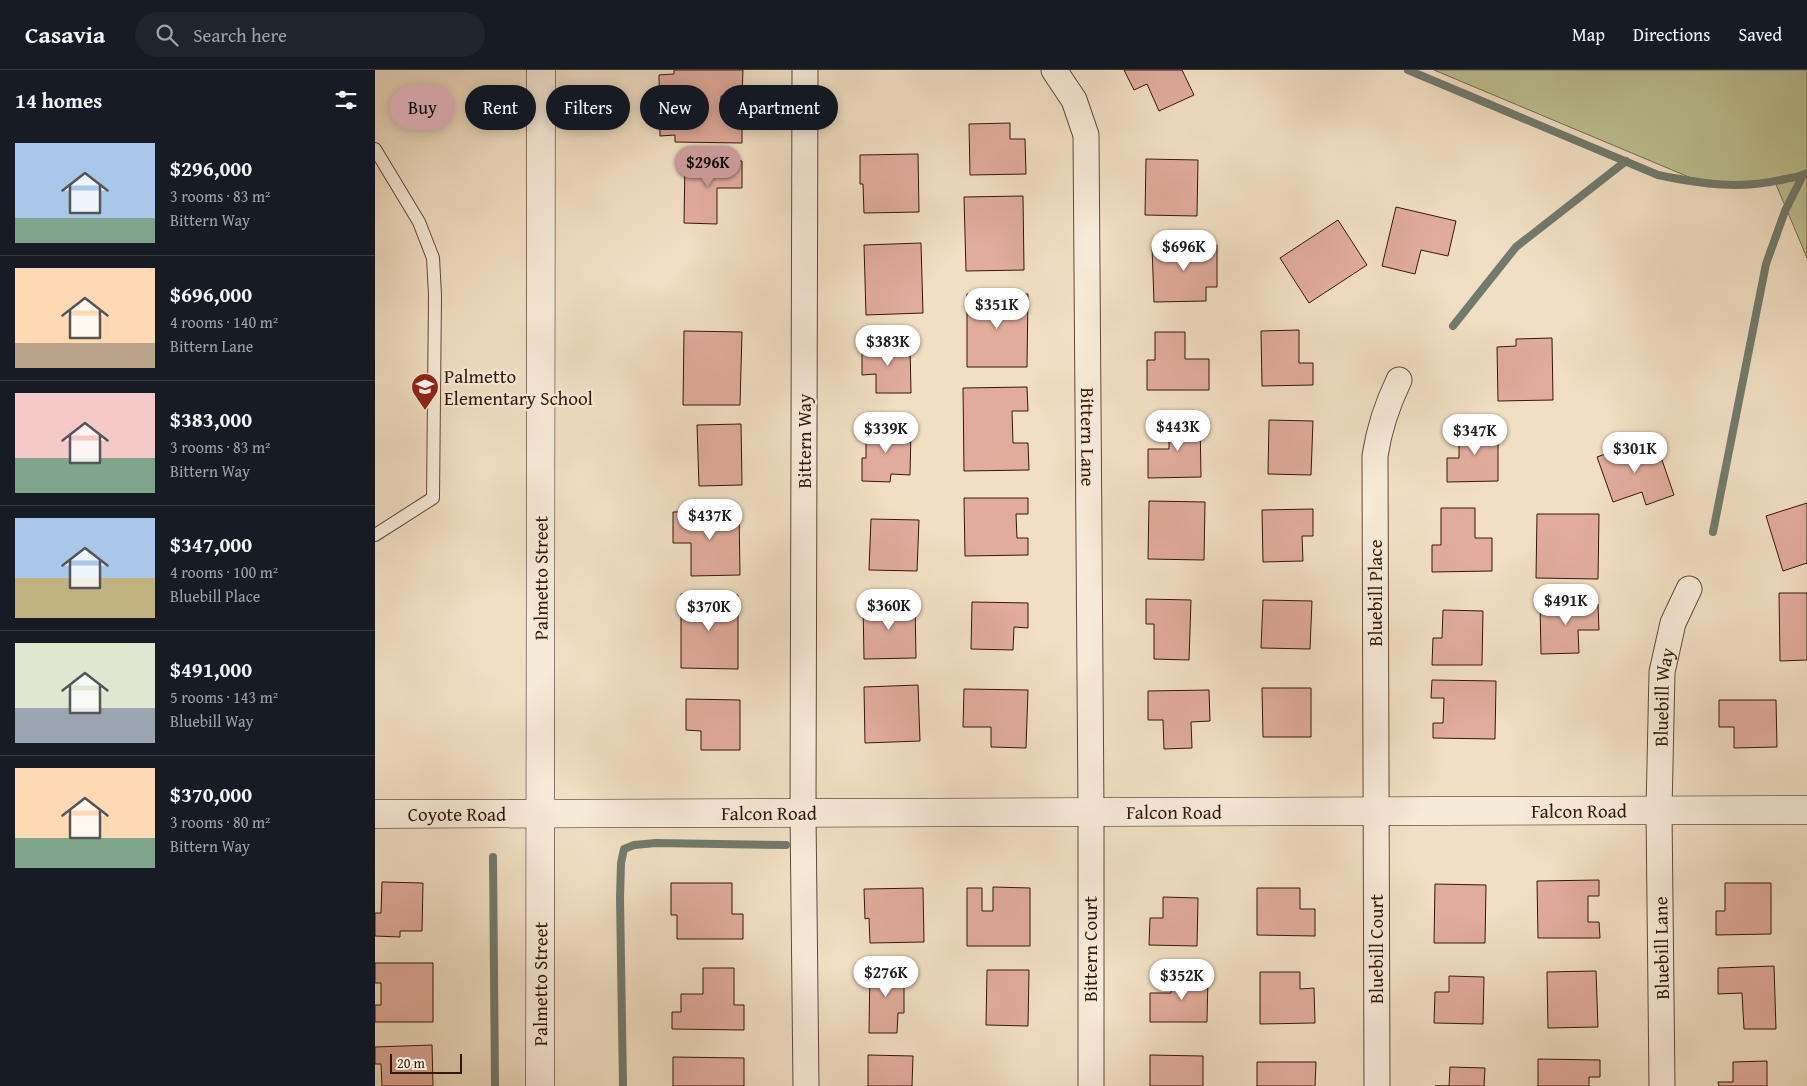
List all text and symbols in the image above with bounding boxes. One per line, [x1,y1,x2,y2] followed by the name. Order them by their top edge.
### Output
[135,12,485,57] search box
[25,17,105,52] text: Casavia
[153,21,181,49] icon: search
[193,21,287,49] text: Search here
[1572,21,1605,48] text: Map
[1633,21,1710,48] text: Directions
[1738,21,1782,48] text: Saved
[15,85,102,116] text: 14 homes
[390,85,455,130] chip: Buy
[465,85,536,130] chip: Rent
[546,85,630,130] chip: Filters
[640,85,709,130] chip: New
[719,85,838,130] chip: Apartment
[332,86,360,114] icon: filters
[673,146,743,188] pin: $296K
[686,150,730,174] text: $296K
[170,153,252,184] text: $296,000
[55,163,115,223] icon: home
[170,184,270,208] text: 3 rooms · 83 m²
[170,208,250,232] text: Bittern Way
[1149,230,1219,272] pin: $696K
[1162,234,1206,258] text: $696K
[170,279,252,310] text: $696,000
[55,288,115,348] icon: home
[962,288,1032,330] pin: $351K
[975,292,1019,316] text: $351K
[170,310,278,334] text: 4 rooms · 140 m²
[853,324,923,367] pin: $383K
[866,329,910,353] text: $383K
[170,334,253,358] text: Bittern Lane
[444,362,593,412] place label: Palmetto Elementary School
[410,372,440,411] school or university icon: Palmetto Elementary School
[1074,387,1103,487] street label: Bittern Lane
[790,393,818,488] street label: Bittern Way
[170,404,252,435] text: $383,000
[1143,410,1213,452] pin: $443K
[851,412,921,454] pin: $339K
[55,413,115,473] icon: home
[1156,414,1200,438] text: $443K
[1440,414,1510,456] pin: $347K
[864,416,908,440] text: $339K
[1453,418,1497,442] text: $347K
[1600,432,1670,474] pin: $301K
[170,435,270,459] text: 3 rooms · 83 m²
[1613,436,1657,460] text: $301K
[170,459,250,483] text: Bittern Way
[675,498,745,541] pin: $437K
[688,503,732,527] text: $437K
[526,515,555,640] street label: Palmetto Street
[170,529,252,560] text: $347,000
[55,538,115,598] icon: home
[1361,539,1389,647] street label: Bluebill Place
[170,560,278,584] text: 4 rooms · 100 m²
[170,584,260,608] text: Bluebill Place
[1531,584,1601,626] pin: $491K
[854,588,924,631] pin: $360K
[1544,588,1588,612] text: $491K
[674,590,744,632] pin: $370K
[867,593,911,617] text: $360K
[687,594,731,618] text: $370K
[1646,644,1681,747] street label: Bluebill Way
[170,654,252,685] text: $491,000
[55,663,115,723] icon: home
[170,685,278,709] text: 5 rooms · 143 m²
[170,709,254,733] text: Bluebill Way
[170,779,252,810] text: $370,000
[55,788,115,848] icon: home
[1531,797,1628,825] street label: Falcon Road
[1126,798,1223,826] street label: Falcon Road
[721,799,818,827] street label: Falcon Road
[408,800,507,828] street label: Coyote Road
[170,810,270,834] text: 3 rooms · 80 m²
[170,834,250,858] text: Bittern Way
[1362,894,1390,1004] street label: Bluebill Court
[1076,896,1104,1002] street label: Bittern Court
[1646,896,1676,1000] street label: Bluebill Lane
[526,921,554,1046] street label: Palmetto Street
[851,956,921,998] pin: $276K
[1147,958,1217,1001] pin: $352K
[864,960,908,984] text: $276K
[1160,963,1204,987] text: $352K
[390,1051,463,1074] scale bar
[397,1053,425,1073] text: 20 m

